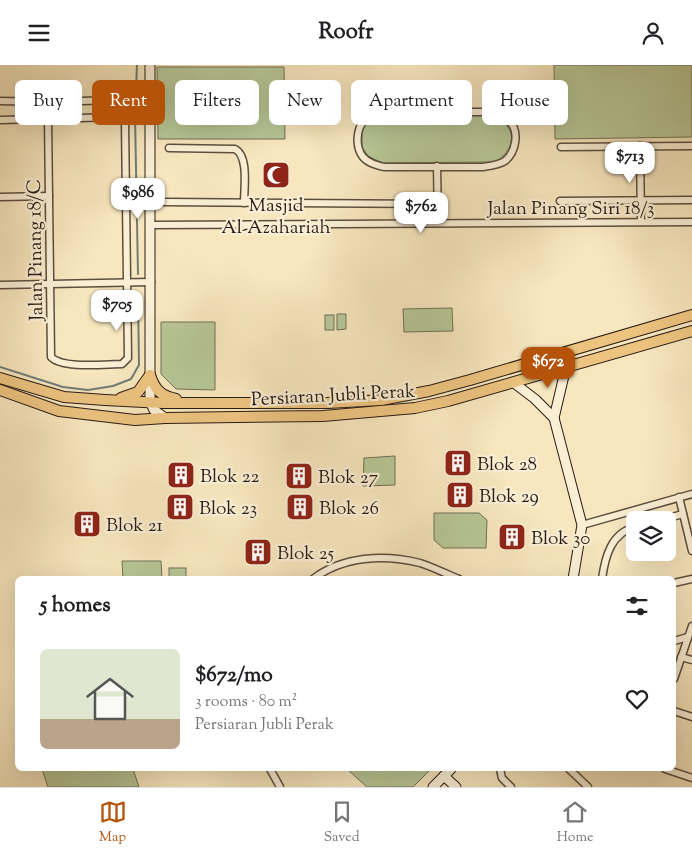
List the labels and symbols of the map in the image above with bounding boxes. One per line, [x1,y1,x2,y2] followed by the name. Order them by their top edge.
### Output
[600,141,660,184] pin: $713
[261,160,291,190] mosque icon: Masjid Al-Azahariah
[108,177,168,220] pin: $986
[22,179,51,322] street label: Jalan Pinang 18/C
[391,191,451,234] pin: $762
[221,193,331,242] place label: Masjid Al-Azahariah
[486,196,655,223] street label: Jalan Pinang Siri 18/3
[87,289,147,332] pin: $705
[518,347,578,389] pin: $672
[250,379,417,414] street label: Persiaran Jubli Perak
[443,448,473,478] building icon: Blok 28
[477,452,537,479] place label: Blok 28
[166,460,196,490] building icon: Blok 22
[284,461,314,491] building icon: Blok 27
[200,464,260,491] place label: Blok 22
[318,465,379,492] place label: Blok 27
[445,480,475,510] building icon: Blok 29
[479,484,539,511] place label: Blok 29
[165,492,195,522] building icon: Blok 23
[285,492,315,522] building icon: Blok 26
[199,496,257,523] place label: Blok 23
[319,496,379,523] place label: Blok 26
[72,509,102,539] building icon: Blok 21
[106,513,164,540] place label: Blok 21
[497,522,527,552] building icon: Blok 30
[531,526,590,553] place label: Blok 30
[243,537,273,567] building icon: Blok 25
[277,541,335,568] place label: Blok 25

